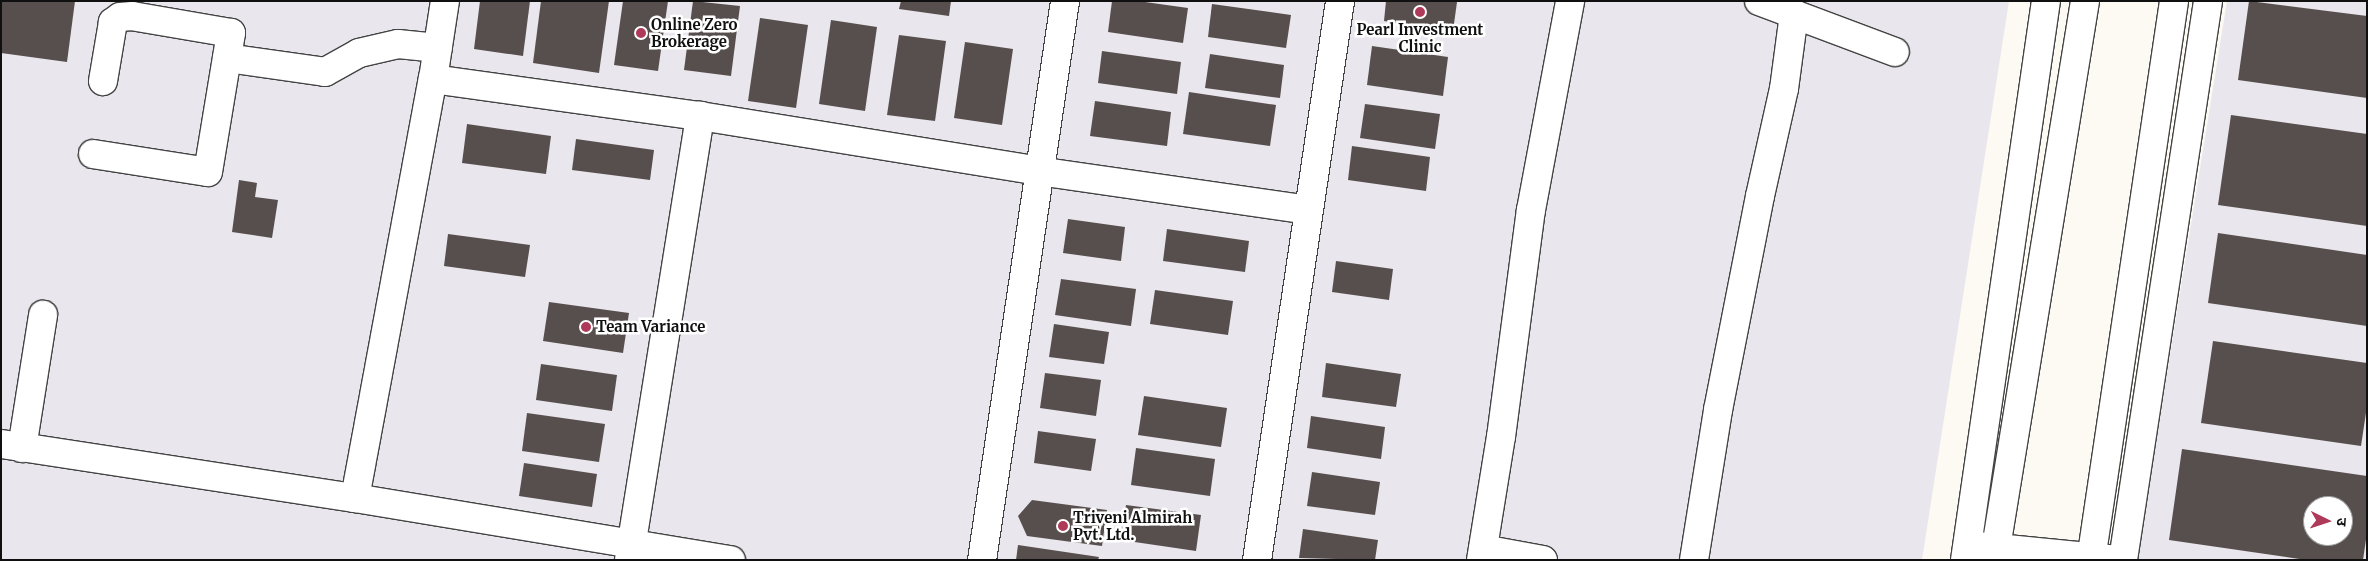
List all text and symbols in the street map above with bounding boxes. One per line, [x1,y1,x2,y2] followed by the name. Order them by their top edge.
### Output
[1414,6,1426,18] marker: Pearl Investment Clinic
[651,15,738,50] place label: Online Zero Brokerage
[1357,20,1483,55] place label: Pearl Investment Clinic
[635,27,647,39] marker: Online Zero Brokerage
[596,318,705,336] place label: Team Variance
[580,321,592,333] marker: Team Variance
[2303,496,2353,546] north arrow
[1073,508,1192,543] place label: Triveni Almirah Pvt. Ltd.
[2333,517,2351,527] text: उ
[1057,520,1069,532] marker: Triveni Almirah Pvt. Ltd.

